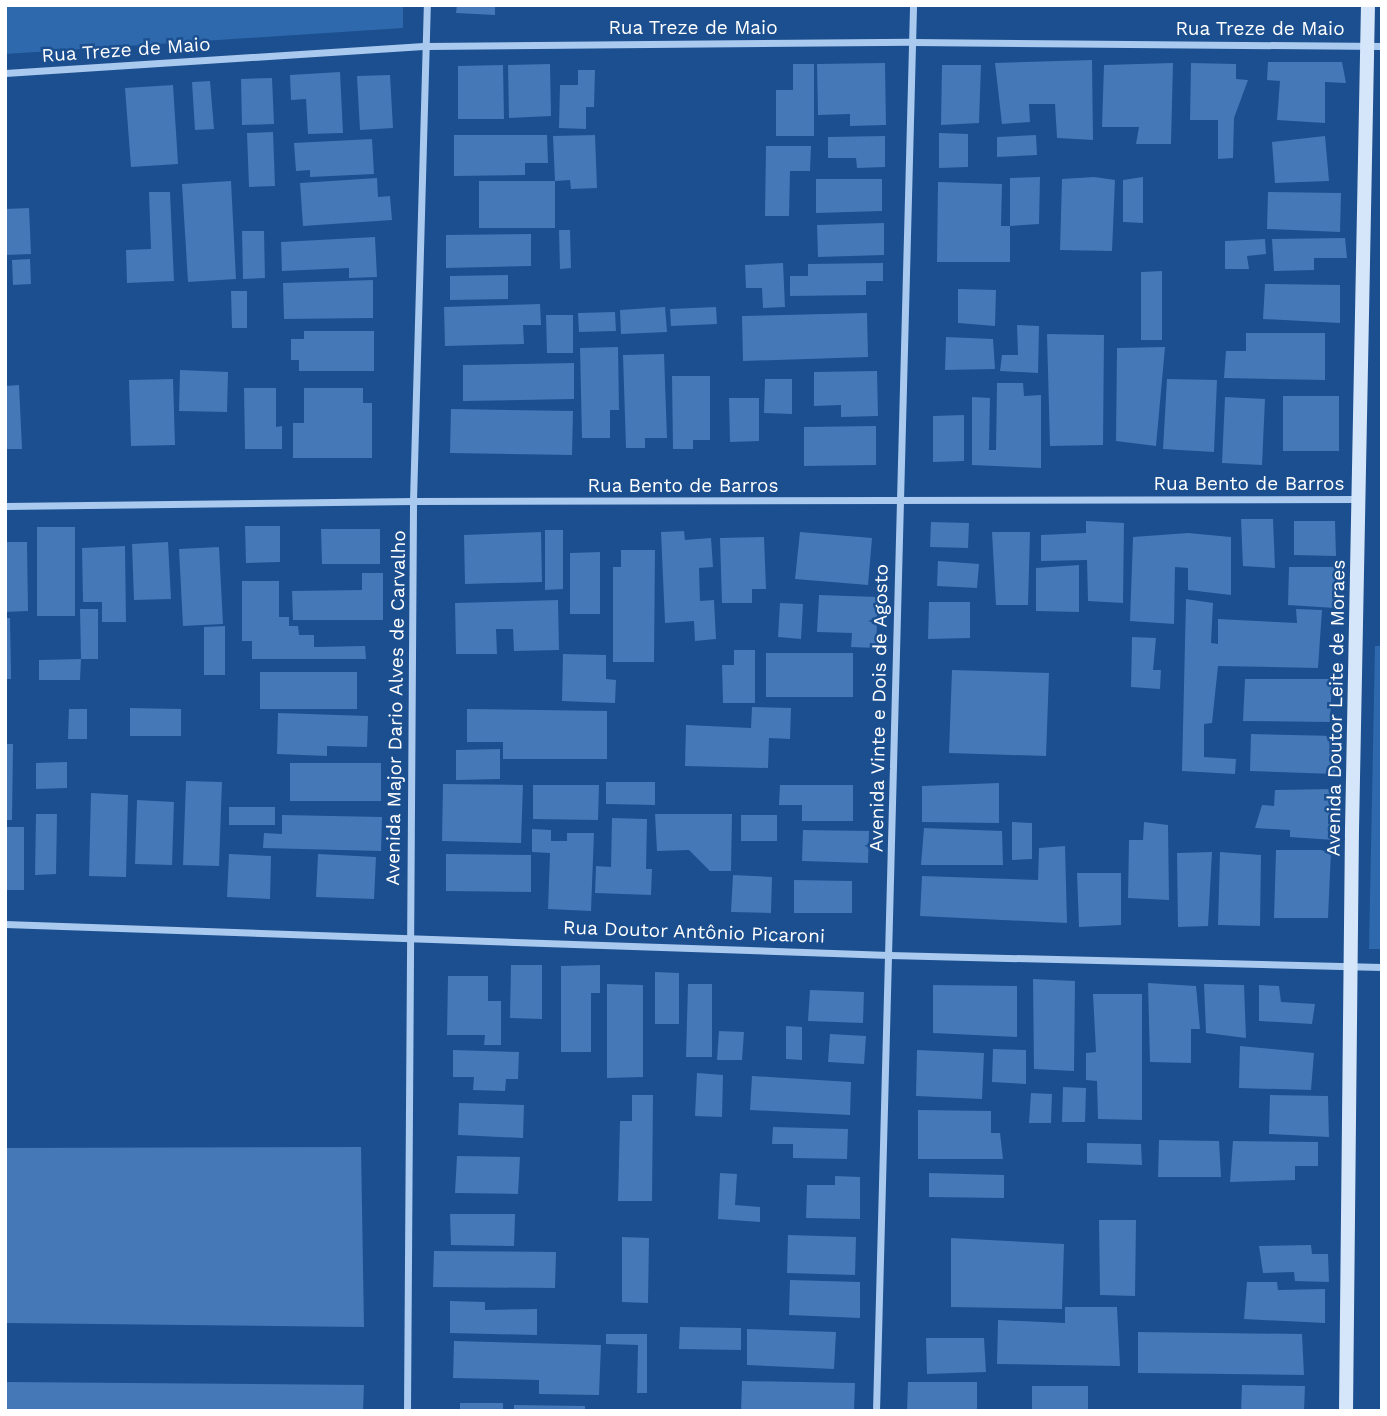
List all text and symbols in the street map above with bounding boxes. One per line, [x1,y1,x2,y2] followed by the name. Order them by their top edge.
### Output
[608,17,778,39] street label: Rua Treze de Maio
[1175,18,1345,40] street label: Rua Treze de Maio
[40,33,212,67] street label: Rua Treze de Maio
[1153,473,1345,495] street label: Rua Bento de Barros
[587,475,779,497] street label: Rua Bento de Barros
[381,529,411,887] street label: Avenida Major Dario Alves de Carvalho
[1322,559,1350,857] street label: Avenida Doutor Leite de Moraes
[865,563,893,853] street label: Avenida Vinte e Dois de Agosto
[562,916,826,948] street label: Rua Doutor Antônio Picaroni

